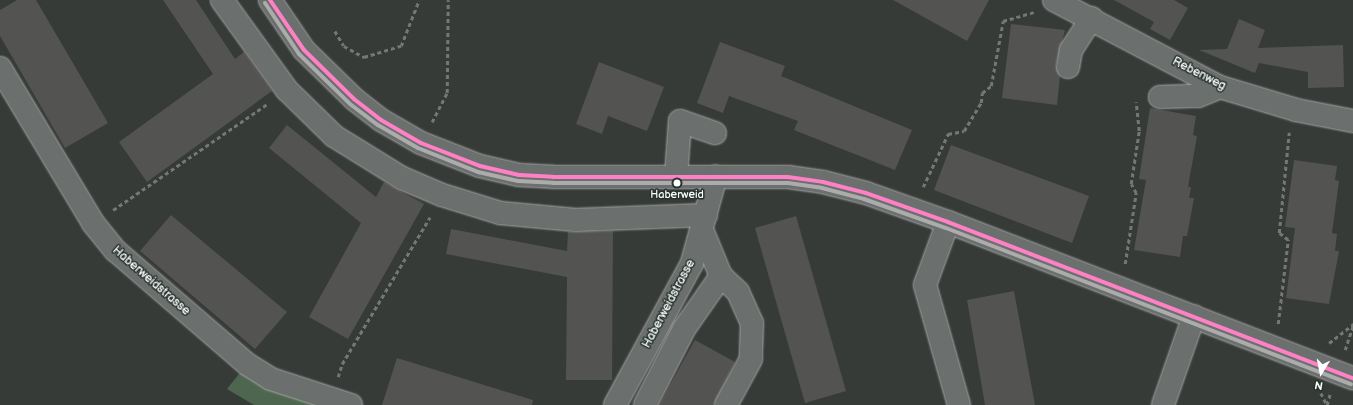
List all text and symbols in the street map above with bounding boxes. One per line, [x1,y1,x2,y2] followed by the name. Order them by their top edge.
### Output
[1170,54,1228,94] street label: Rebenweg
[672,178,682,188] marker: Haberweid
[650,188,704,202] place label: Haberweid
[109,243,193,319] street label: Haberweidstrasse
[640,257,698,351] street label: Haberweidstrasse
[1301,353,1341,393] north arrow
[1314,378,1324,392] text: N

